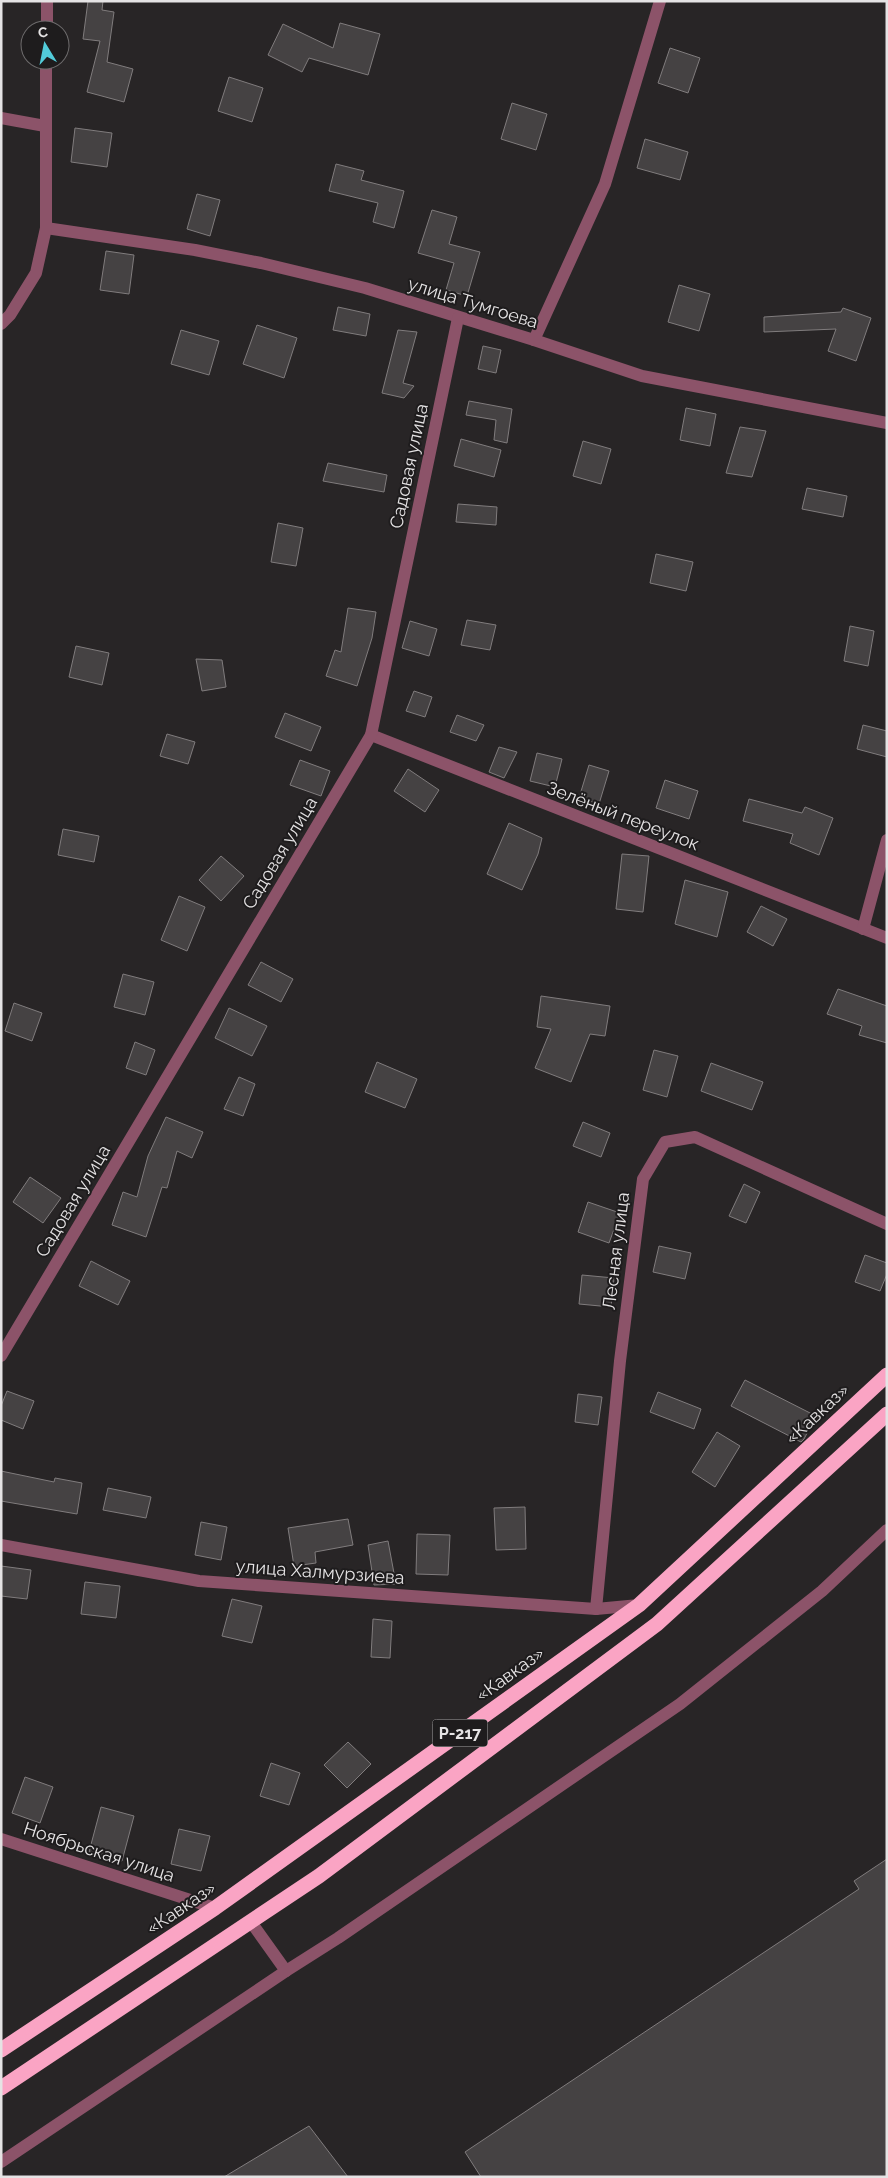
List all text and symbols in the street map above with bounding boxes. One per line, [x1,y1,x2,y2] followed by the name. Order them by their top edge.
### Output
[20,20,70,70] north arrow
[37,23,49,41] text: С
[406,273,541,332] street label: улица Тумгоева
[385,402,432,530] street label: Садовая улица
[544,777,702,854] street label: Зелёный переулок
[238,793,321,913] street label: Садовая улица
[31,1141,114,1261] street label: Садовая улица
[598,1191,633,1311] street label: Лесная улица
[781,1379,853,1448] street label: «Кавказ»
[235,1555,405,1588] street label: улица Халмурзиева
[472,1642,548,1705] street label: «Кавказ»
[432,1720,488,1746] road number: Р-217
[21,1817,177,1886] street label: Ноябрьская улица
[142,1877,219,1938] street label: «Кавказ»

